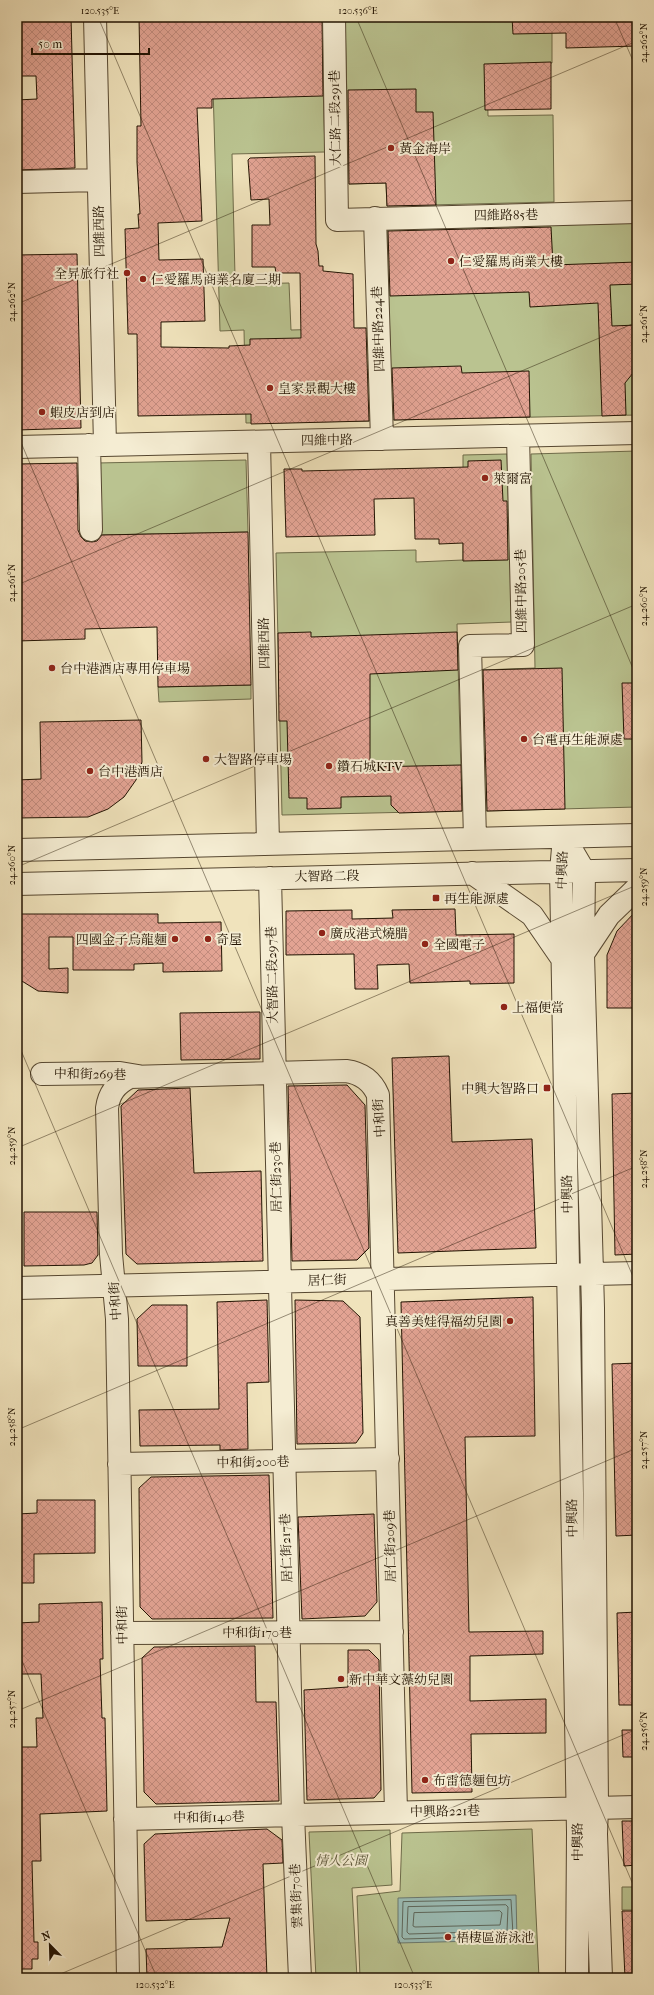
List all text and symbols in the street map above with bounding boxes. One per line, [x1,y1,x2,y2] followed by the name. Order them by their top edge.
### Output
[81,5,119,17] text: 120.535°E
[338,5,378,17] text: 120.536°E
[638,23,650,63] text: 24.262°N
[32,30,149,56] scale bar
[38,37,62,51] text: 50 m
[327,70,343,166] street label: 大仁路二段291巷
[399,141,451,156] place label: 黃金海岸
[386,143,396,153] marker: 黃金海岸
[91,205,107,257] street label: 四維西路
[474,207,538,223] street label: 四維路85巷
[459,254,563,269] place label: 仁愛羅馬商業大樓
[446,256,456,266] marker: 仁愛羅馬商業大樓
[54,266,119,281] place label: 全昇旅行社
[122,268,132,278] marker: 全昇旅行社
[151,272,281,287] place label: 仁愛羅馬商業名廈三期
[138,274,148,284] marker: 仁愛羅馬商業名廈三期
[6,282,18,322] text: 24.262°N
[369,286,387,372] street label: 四維中路224巷
[638,304,650,343] text: 24.261°N
[278,381,356,396] place label: 皇家景觀大樓
[265,383,275,393] marker: 皇家景觀大樓
[50,405,115,420] place label: 蝦皮店到店
[37,407,47,417] marker: 蝦皮店到店
[301,432,353,448] street label: 四維中路
[493,471,532,486] place label: 萊爾富
[480,473,490,483] marker: 萊爾富
[513,549,529,633] street label: 四維中路205巷
[6,563,18,602] text: 24.261°N
[638,585,650,626] text: 24.260°N
[256,617,272,669] street label: 四維西路
[60,661,190,676] place label: 台中港酒店專用停車場
[47,663,57,673] marker: 台中港酒店專用停車場
[532,732,623,747] place label: 台電再生能源處
[519,734,529,744] marker: 台電再生能源處
[214,752,292,767] place label: 大智路停車場
[201,754,211,764] marker: 大智路停車場
[337,759,403,774] place label: 鑽石城KTV
[324,761,334,771] marker: 鑽石城KTV
[98,764,163,779] place label: 台中港酒店
[85,766,95,776] marker: 台中港酒店
[6,844,18,885] text: 24.260°N
[554,850,570,890] street label: 中興路
[638,867,650,907] text: 24.259°N
[294,868,360,884] street label: 大智路二段
[444,891,509,906] place label: 再生能源處
[431,893,441,903] marker: 再生能源處
[264,926,280,1024] street label: 大智路二段297巷
[330,926,408,941] place label: 廣成港式燒腊
[317,928,327,938] marker: 廣成港式燒腊
[76,932,167,947] place label: 四國金子烏龍麵
[216,932,242,947] place label: 奇屋
[170,934,180,944] marker: 四國金子烏龍麵
[203,934,213,944] marker: 奇屋
[433,937,485,952] place label: 全國電子
[420,939,430,949] marker: 全國電子
[512,1000,564,1015] place label: 上福便當
[499,1002,509,1012] marker: 上福便當
[54,1066,126,1082] street label: 中和街269巷
[461,1081,539,1096] place label: 中興大智路口
[542,1083,552,1093] marker: 中興大智路口
[370,1098,388,1138] street label: 中和街
[6,1126,18,1166] text: 24.259°N
[268,1141,284,1213] street label: 居仁街230巷
[638,1149,650,1188] text: 24.258°N
[559,1174,575,1214] street label: 中興路
[307,1272,347,1288] street label: 居仁街
[106,1281,124,1321] street label: 中和街
[385,1314,502,1329] place label: 真善美娃得福幼兒園
[505,1316,515,1326] marker: 真善美娃得福幼兒園
[6,1407,18,1446] text: 24.258°N
[638,1430,650,1469] text: 24.257°N
[216,1454,290,1470] street label: 中和街200巷
[564,1498,580,1538] street label: 中興路
[382,1510,398,1582] street label: 居仁街209巷
[277,1513,295,1583] street label: 居仁街217巷
[114,1605,130,1645] street label: 中和街
[222,1625,292,1640] street label: 中和街170巷
[349,1672,453,1687] place label: 新中華文藻幼兒園
[336,1674,346,1684] marker: 新中華文藻幼兒園
[6,1689,18,1728] text: 24.257°N
[638,1711,650,1751] text: 24.256°N
[433,1773,511,1788] place label: 布雷德麵包坊
[420,1775,430,1785] marker: 布雷德麵包坊
[410,1803,480,1819] street label: 中興路221巷
[173,1809,245,1825] street label: 中和街140巷
[570,1822,585,1862] street label: 中興路
[315,1853,369,1868] park label: 情人公園
[287,1863,305,1929] street label: 雲集街70巷
[30,1925,70,1965] north arrow
[40,1928,53,1944] text: N
[456,1930,534,1945] place label: 梧棲區游泳池
[443,1932,453,1942] marker: 梧棲區游泳池
[135,1979,175,1991] text: 120.532°E
[394,1979,432,1991] text: 120.533°E

